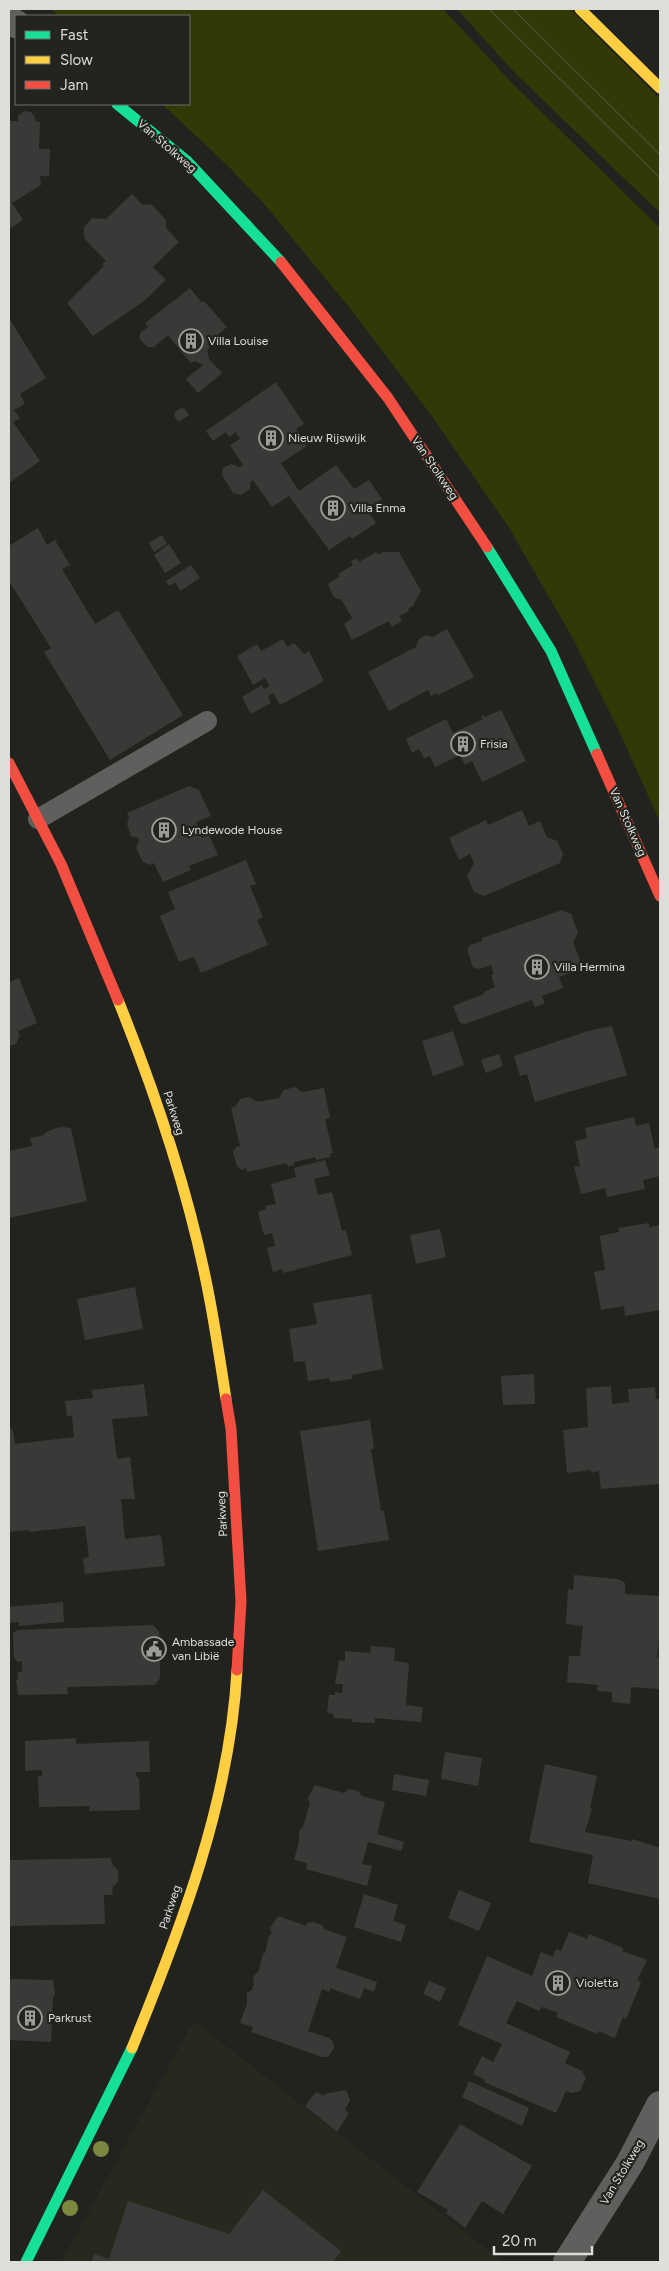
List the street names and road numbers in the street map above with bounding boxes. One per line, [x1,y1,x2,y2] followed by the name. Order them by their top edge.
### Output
[135,117,199,175] street label: Van Stolkweg
[409,434,461,502] street label: Van Stolkweg
[607,785,649,859] street label: Van Stolkweg
[160,1089,188,1137] street label: Parkweg
[214,1491,230,1537] street label: Parkweg
[156,1883,184,1931] street label: Parkweg
[597,2137,647,2207] street label: Van Stolkweg

